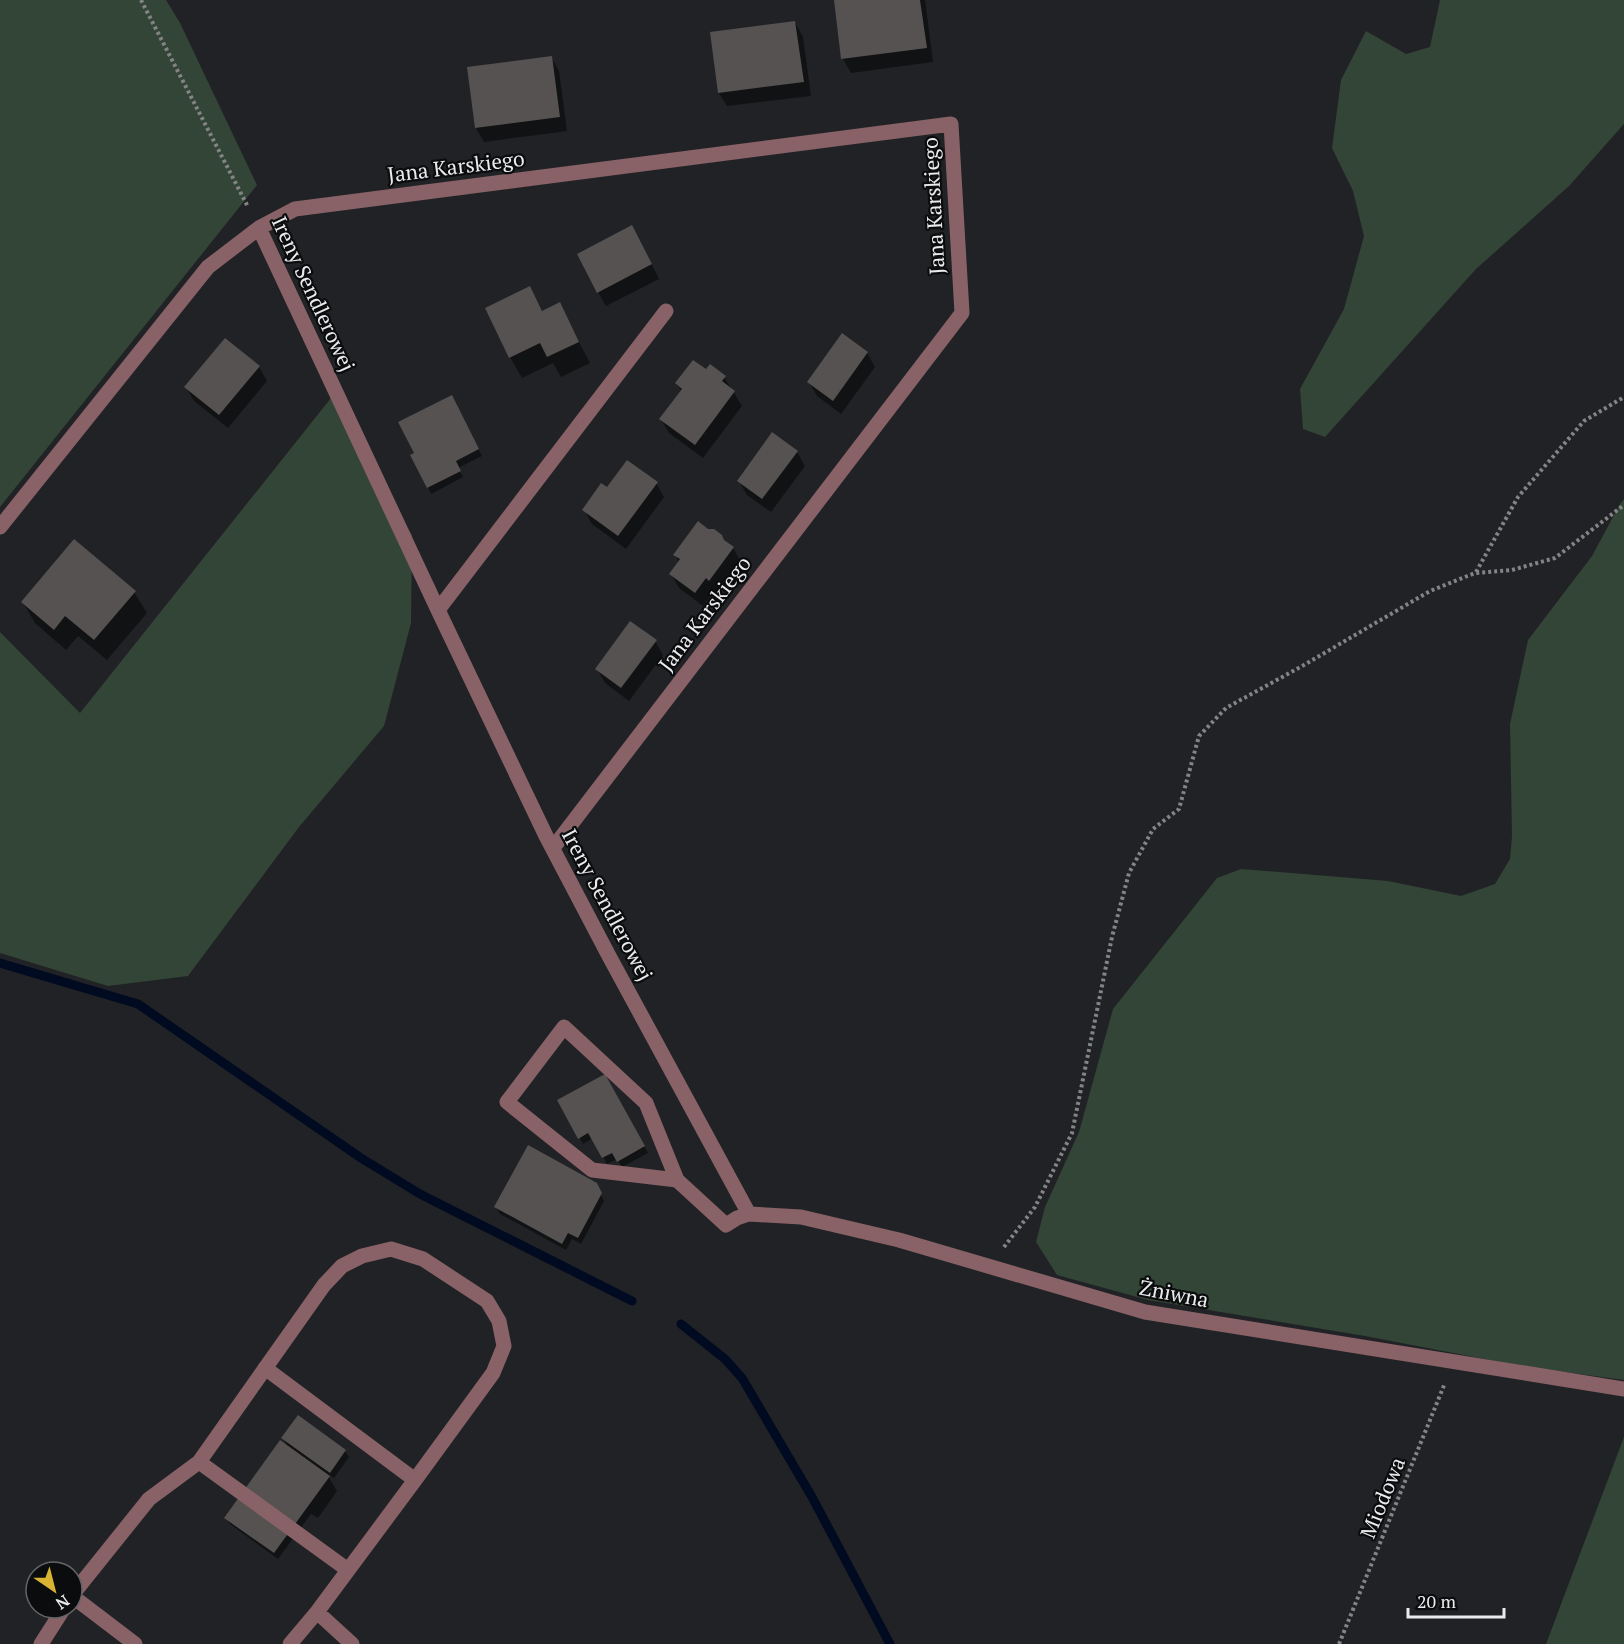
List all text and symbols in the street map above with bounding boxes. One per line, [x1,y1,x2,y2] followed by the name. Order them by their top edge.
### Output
[915,137,951,276] street label: Jana Karskiego
[386,144,526,188] street label: Jana Karskiego
[266,211,362,376] street label: Ireny Sendlerowej
[652,550,757,677] street label: Jana Karskiego
[556,824,660,985] street label: Ireny Sendlerowej
[1137,1273,1212,1314] street label: Żniwna
[1353,1453,1411,1542] street label: Miodowa
[24,1560,84,1620] north arrow
[1408,1581,1504,1619] scale bar
[1417,1589,1457,1613] text: 20 m
[51,1590,74,1615] text: N

